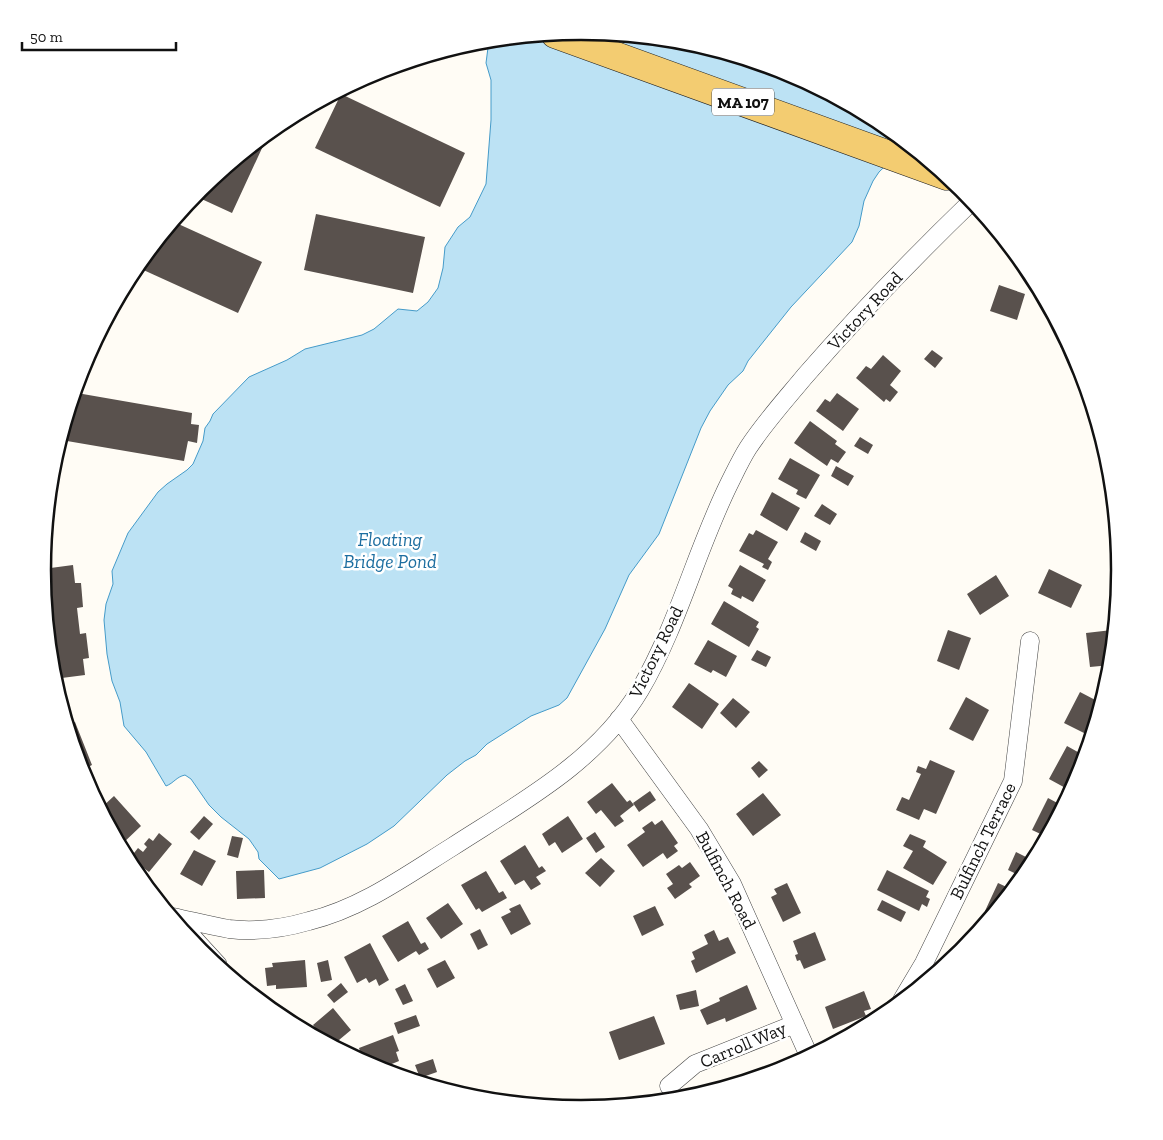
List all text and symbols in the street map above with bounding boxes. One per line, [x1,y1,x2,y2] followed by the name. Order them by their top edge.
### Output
[22,20,176,52] scale bar
[30,28,63,46] text: 50 m
[712,88,774,115] road number: MA 107
[822,267,907,356] street label: Victory Road
[343,528,437,573] water label: Floating Bridge Pond
[624,602,688,703] street label: Victory Road
[945,779,1021,903] street label: Bulfinch Terrace
[691,827,761,933] street label: Bulfinch Road
[697,1017,790,1073] street label: Carroll Way

